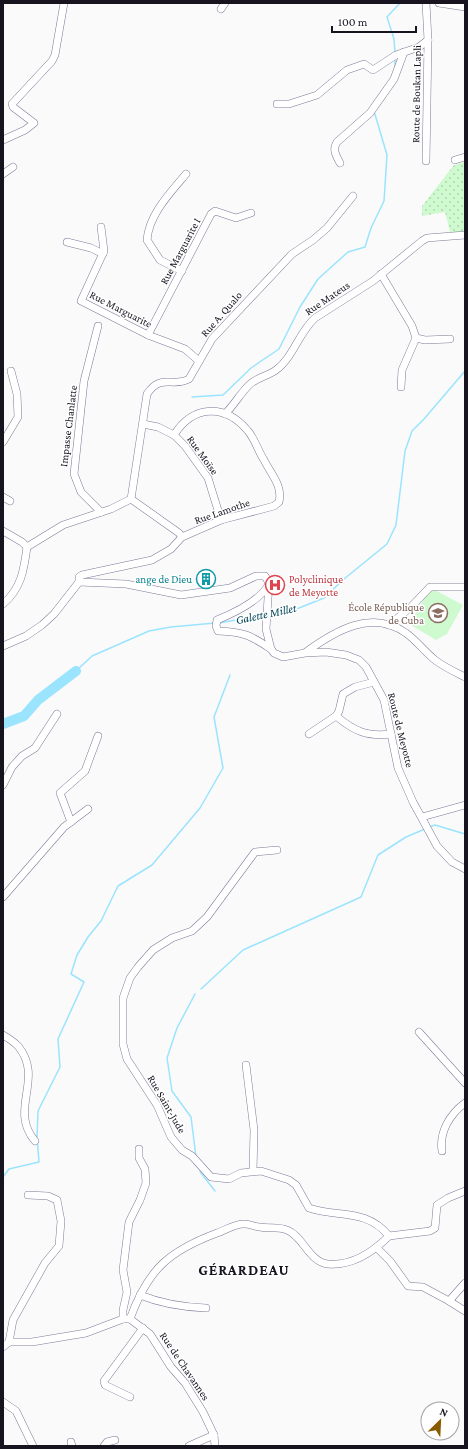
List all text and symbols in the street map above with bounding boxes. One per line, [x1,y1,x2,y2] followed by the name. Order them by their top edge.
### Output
[332,8,416,34] scale bar
[338,15,368,29] text: 100 m
[409,45,424,143] street label: Route de Boukan Lapli
[157,216,203,287] street label: Rue Marguarite I
[302,279,352,317] street label: Rue Mateus
[88,288,154,331] street label: Rue Marguarite
[198,288,244,339] street label: Rue A. Qualo
[57,384,80,468] street label: Impasse Chanlatte
[185,433,221,477] street label: Rue Moïse
[193,496,252,526] street label: Rue Lamothe
[195,568,217,590] building icon: ange de Dieu
[135,573,192,586] place label: ange de Dieu
[289,573,343,599] place label: Polyclinique de Meyotte
[264,574,286,596] hospital icon: Polyclinique de Meyotte
[234,601,298,627] water label: Galette Millet
[348,601,424,626] place label: École République de Cuba
[427,602,449,624] school or university icon: École République de Cuba
[385,691,416,769] street label: Route de Meyotte
[145,1073,189,1136] street label: Rue Saint-Jude
[198,1262,290,1278] district label: GÉRARDEAU
[158,1330,212,1402] street label: Rue de Chavannes
[420,1401,460,1441] north arrow
[438,1405,450,1419] text: N

